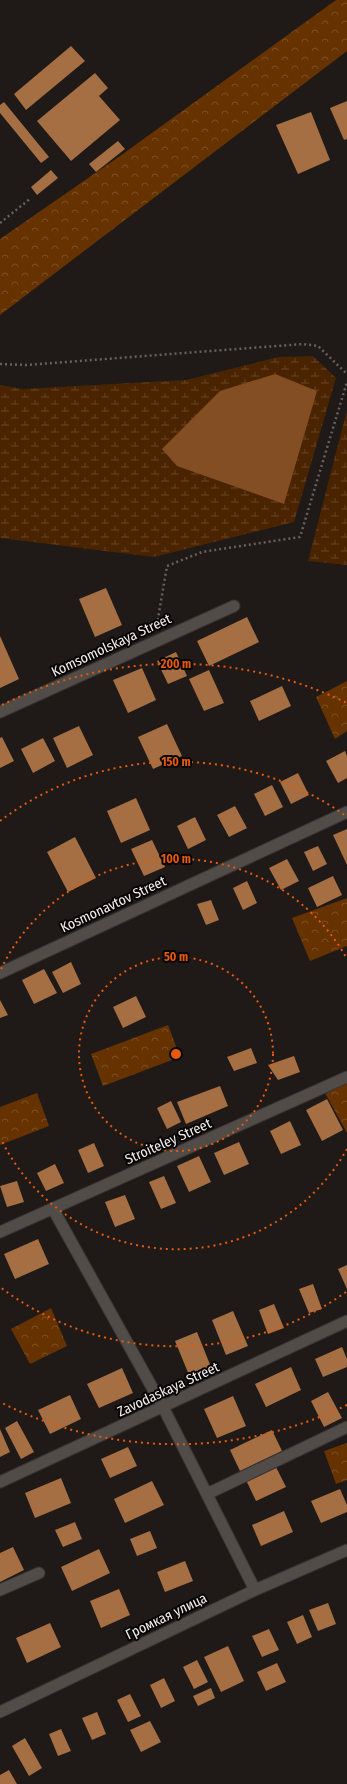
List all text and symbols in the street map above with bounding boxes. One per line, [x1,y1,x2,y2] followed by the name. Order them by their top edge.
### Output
[49,610,174,681] street label: Komsomolskaya Street
[160,657,191,671] text: 200 m
[161,755,191,769] text: 150 m
[161,852,191,866] text: 100 m
[58,872,169,936] street label: Kosmonavtov Street
[164,950,188,964] text: 50 m
[169,1047,183,1061] centre of rings
[122,1115,214,1168] street label: Stroiteley Street
[115,1358,222,1420] street label: Zavodaskaya Street
[123,1589,210,1643] street label: Громкая улица

